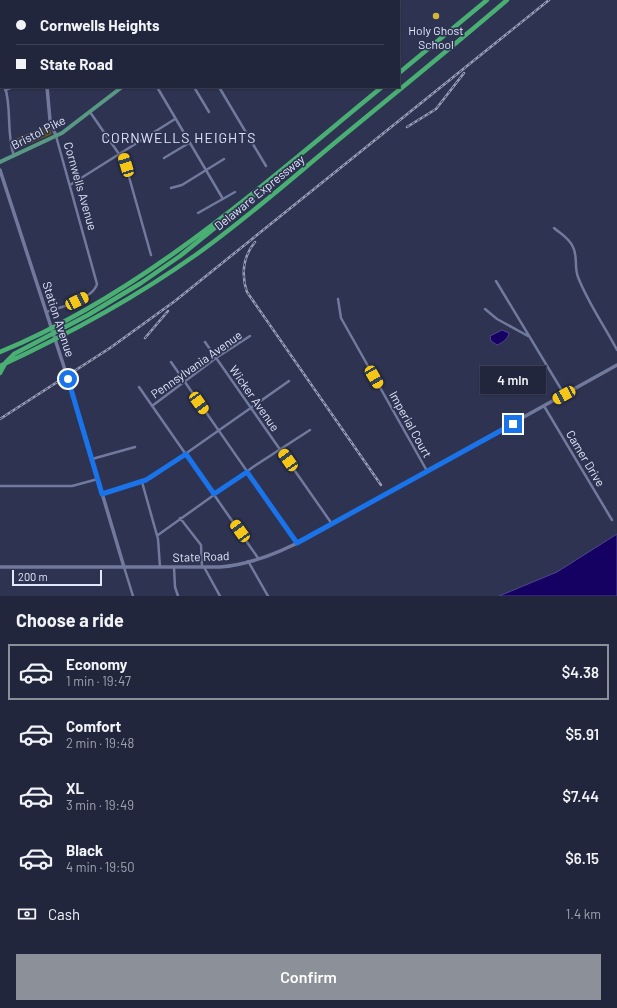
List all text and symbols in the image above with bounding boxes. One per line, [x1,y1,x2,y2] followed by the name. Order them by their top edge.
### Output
[431,11,441,21] marker: Holy Ghost School
[40,16,160,34] text: Cornwells Heights
[408,23,464,51] place label: Holy Ghost School
[40,55,113,73] text: State Road
[9,112,67,152] street label: Bristol Pike
[102,129,256,146] district label: CORNWELLS HEIGHTS
[62,140,100,232] street label: Cornwells Avenue
[211,151,307,233] street label: Delaware Expressway
[117,152,135,178] car
[40,280,78,358] street label: Station Avenue
[64,290,90,312] car
[148,327,244,401] street label: Pennsylvania Avenue
[227,362,283,434] street label: Wicker Avenue
[363,364,385,390] car
[480,366,546,394] callout: 4 min
[59,370,77,388] route start
[497,372,529,388] text: 4 min
[551,384,577,406] car
[387,388,435,460] street label: Imperial Court
[187,390,211,416] car
[504,415,522,433] route end
[564,427,608,489] street label: Camer Drive
[276,447,300,473] car
[228,518,252,544] car
[172,548,230,564] street label: State Road
[12,568,102,587] scale bar
[18,570,48,583] text: 200 m
[16,609,124,631] text: Choose a ride
[18,654,54,690] icon: car
[66,655,127,673] text: Economy
[562,663,599,681] text: $4.38
[66,673,131,689] text: 1 min · 19:47
[18,716,54,752] icon: car
[66,717,121,735] text: Comfort
[566,725,599,743] text: $5.91
[66,735,134,751] text: 2 min · 19:48
[18,778,54,814] icon: car
[66,779,84,797] text: XL
[562,787,599,805] text: $7.44
[66,797,134,813] text: 3 min · 19:49
[18,840,54,876] icon: car
[66,841,103,859] text: Black
[565,849,599,867] text: $6.15
[66,859,135,875] text: 4 min · 19:50
[16,903,38,925] icon: cash
[48,905,80,923] text: Cash
[566,906,601,922] text: 1.4 km
[16,954,601,1000] button: Confirm

